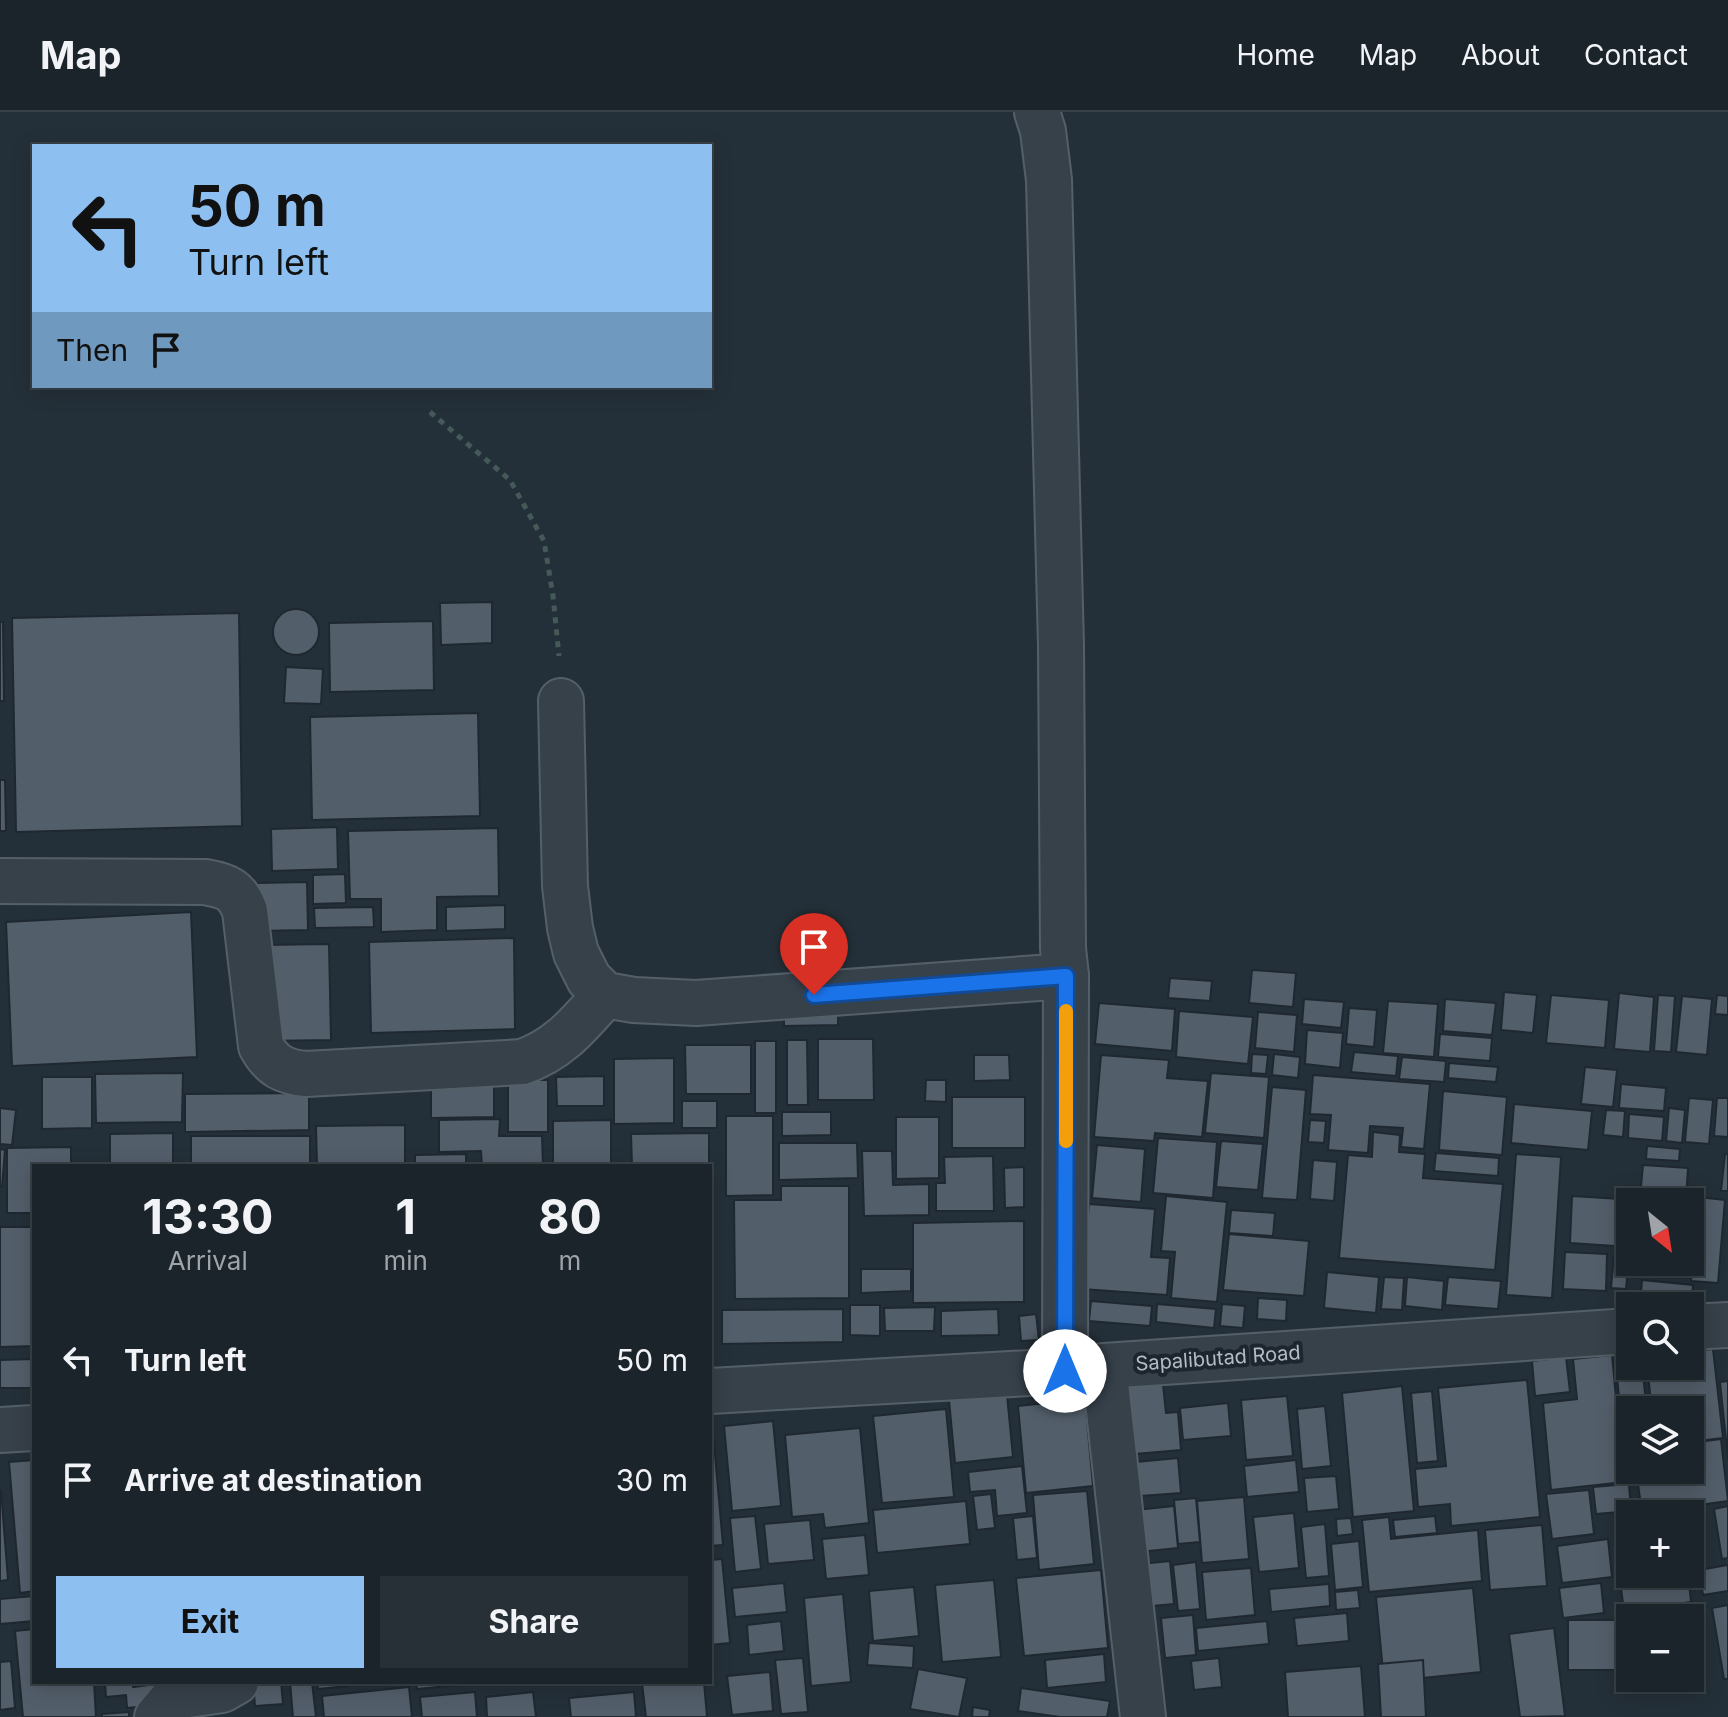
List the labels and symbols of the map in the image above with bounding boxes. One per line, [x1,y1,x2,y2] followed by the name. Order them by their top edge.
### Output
[780,913,848,995] pin
[1616,1188,1704,1276] north arrow
[1023,1329,1107,1413] position arrow
[1135,1340,1301,1376] street label: Sapalibutad Road

